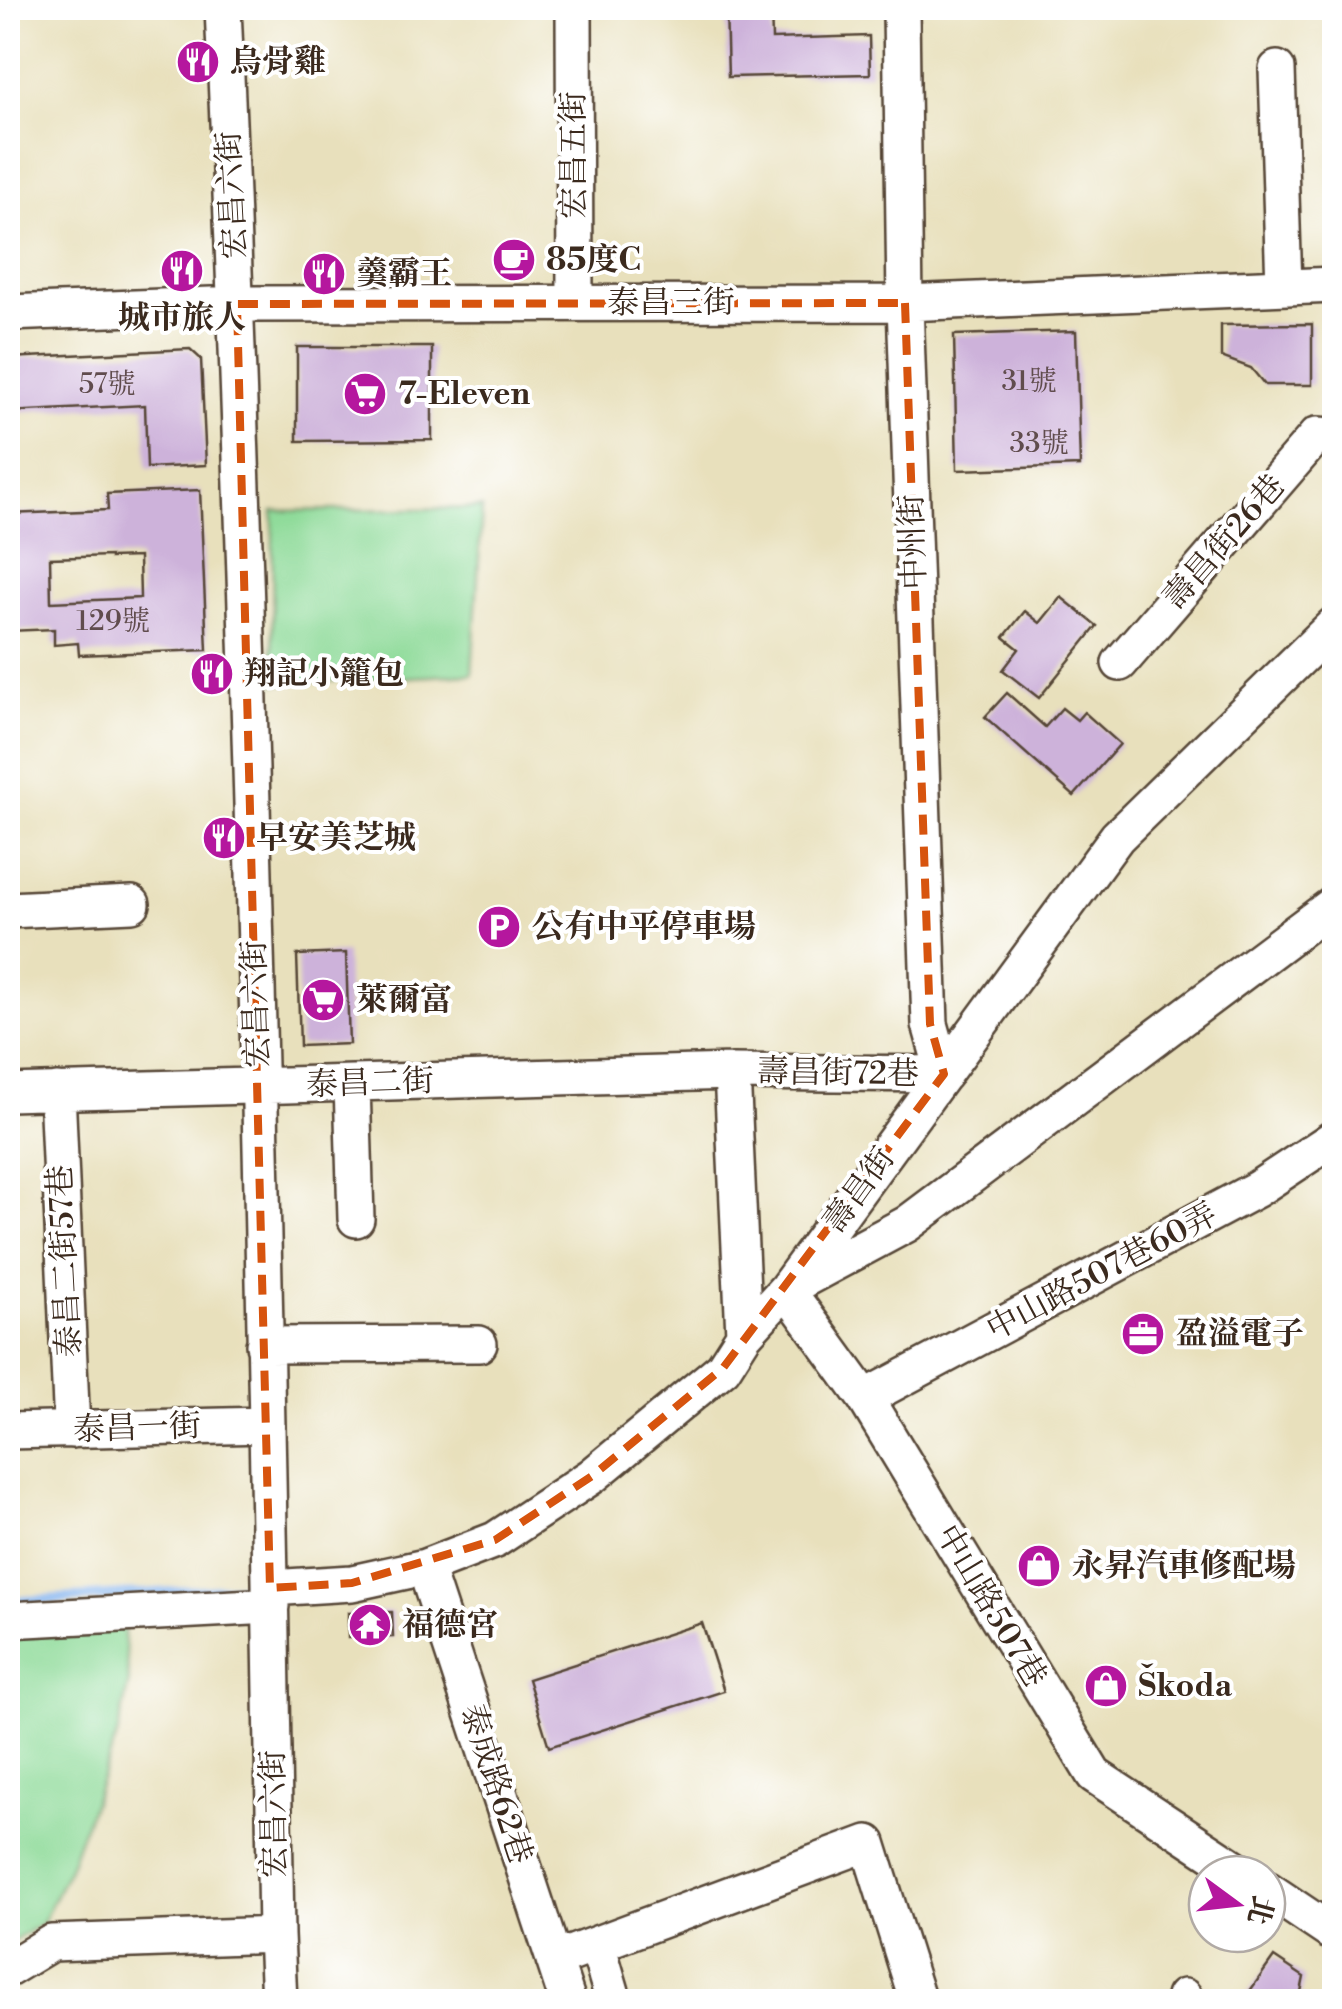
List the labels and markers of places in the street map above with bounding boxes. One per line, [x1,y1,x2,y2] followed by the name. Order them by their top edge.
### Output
[175,39,221,85] restaurant icon: 烏骨雞
[230,42,326,82] place label: 烏骨雞
[491,237,537,283] cafe icon: 85度C
[546,240,641,280] place label: 85度C
[159,248,205,294] restaurant icon: 城市旅人
[301,251,347,297] restaurant icon: 羹霸王
[356,254,452,294] place label: 羹霸王
[118,298,246,338] place label: 城市旅人
[342,371,388,417] supermarket icon: 7-Eleven
[398,374,530,414] place label: 7-Eleven
[189,651,235,697] restaurant icon: 翔記小籠包
[244,654,404,694] place label: 翔記小籠包
[201,815,247,861] restaurant icon: 早安美芝城
[256,818,416,858] place label: 早安美芝城
[476,904,522,950] parking icon: 公有中平停車場
[532,907,756,947] place label: 公有中平停車場
[300,977,346,1023] supermarket icon: 萊爾富
[356,980,452,1020] place label: 萊爾富
[1120,1311,1166,1357] office icon: 盈溢電子
[1176,1314,1304,1354] place label: 盈溢電子
[1016,1543,1062,1589] shop icon: 永昇汽車修配場
[1072,1546,1296,1586] place label: 永昇汽車修配場
[347,1602,393,1648] temple icon: 福德宮
[402,1605,498,1645] place label: 福德宮
[1083,1663,1129,1709] shop icon: Škoda
[1138,1663,1233,1706] place label: Škoda

